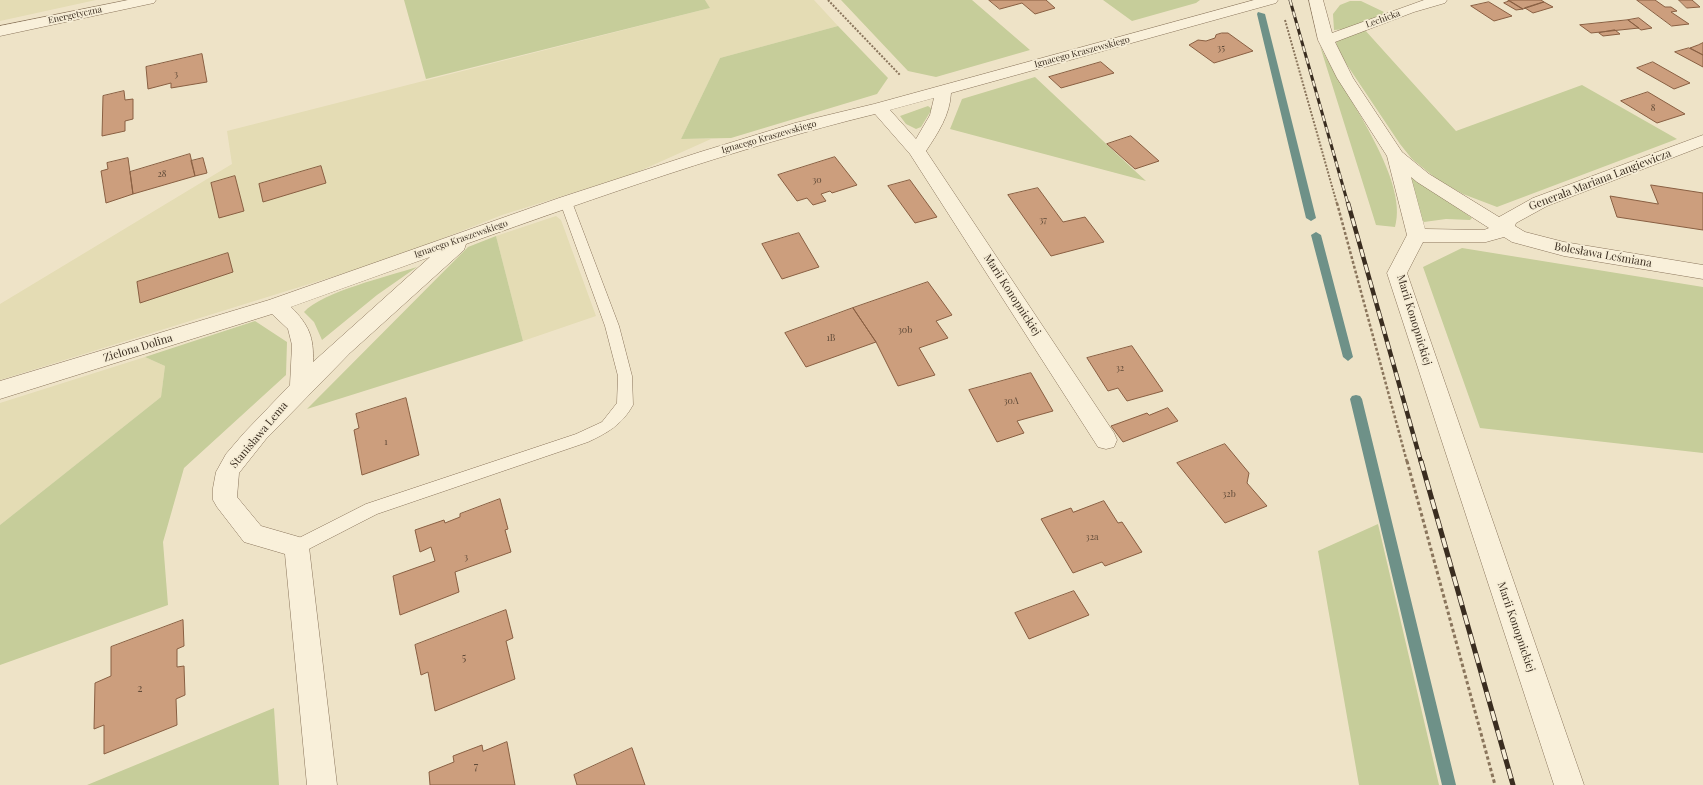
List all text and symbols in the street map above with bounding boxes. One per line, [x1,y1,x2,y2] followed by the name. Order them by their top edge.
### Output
[47,4,103,26] street label: Energetyczna
[1364,8,1402,30] street label: Lechicka
[1033,34,1131,70] street label: Ignacego Kraszewskiego
[1217,43,1225,53] house number: 35
[174,69,178,79] house number: 3
[1651,103,1655,113] house number: 8
[720,118,818,156] street label: Ignacego Kraszewskiego
[1527,147,1673,213] street label: Generała Mariana Langiewicza
[158,169,166,179] house number: 28
[812,175,822,185] house number: 30
[1039,215,1047,225] house number: 37
[413,218,509,260] street label: Ignacego Kraszewskiego
[1553,240,1653,270] street label: Bolesława Leśmiana
[981,252,1043,338] street label: Marii Konopnickiej
[1394,273,1434,367] street label: Marii Konopnickiej
[898,325,912,335] house number: 30b
[102,331,174,365] street label: Zielona Dolina
[827,333,835,343] house number: 1B
[1116,363,1124,373] house number: 32
[1003,396,1019,406] house number: 30A
[227,399,291,471] street label: Stanisława Lema
[384,437,388,447] house number: 1
[1222,489,1236,499] house number: 32b
[1086,532,1098,542] house number: 32a
[464,552,468,562] house number: 3
[1494,580,1538,674] street label: Marii Konopnickiej
[462,651,466,665] house number: 5
[137,682,143,696] house number: 2
[474,760,478,774] house number: 7

